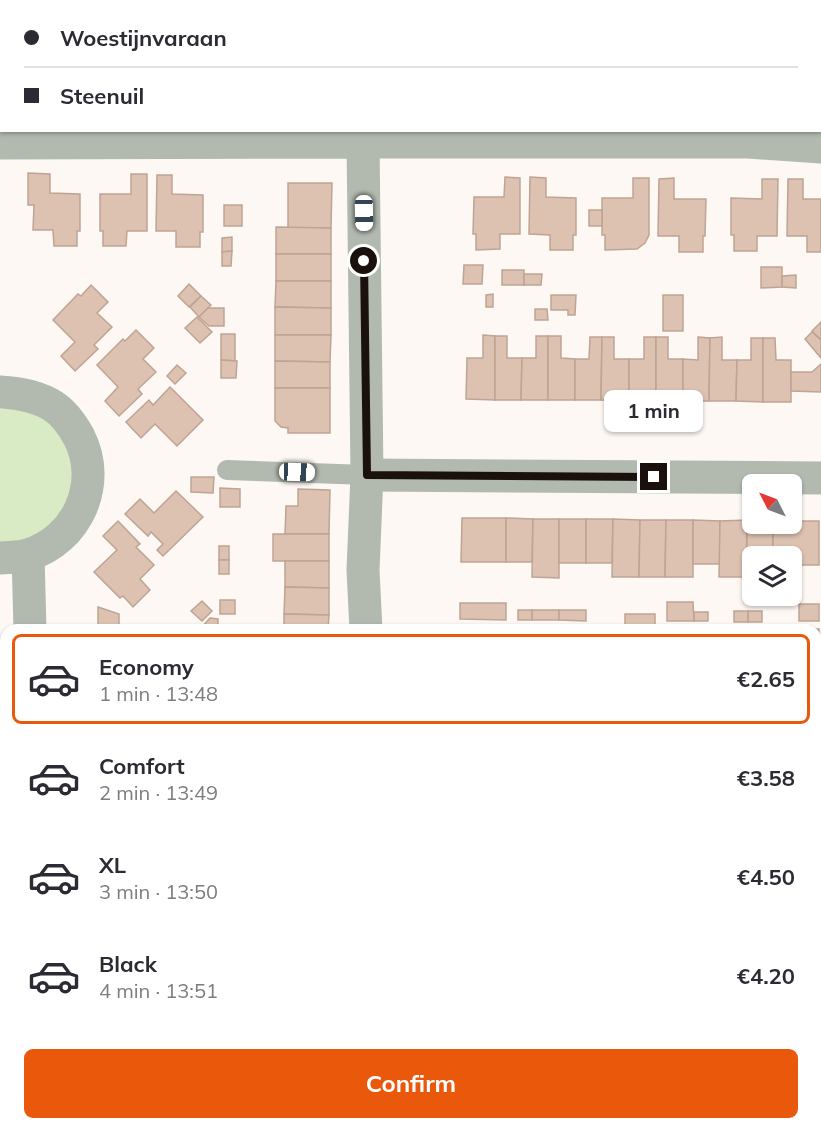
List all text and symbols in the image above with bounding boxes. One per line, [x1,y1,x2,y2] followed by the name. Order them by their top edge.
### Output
[60,24,227,52] text: Woestijnvaraan
[60,82,144,110] text: Steenuil
[355,195,373,231] car
[350,247,377,274] route start
[604,390,704,432] callout: 1 min
[627,398,680,423] text: 1 min
[279,462,315,482] car
[640,463,667,490] route end
[742,474,802,534] north arrow
[742,474,802,606] map controls
[742,546,802,606] button: layers
[27,652,81,706] icon: car
[99,653,194,681] text: Economy
[737,665,795,693] text: €2.65
[99,681,218,706] text: 1 min · 13:48
[27,751,81,805] icon: car
[99,752,185,780] text: Comfort
[737,764,795,792] text: €3.58
[99,780,218,805] text: 2 min · 13:49
[27,850,81,904] icon: car
[99,851,126,879] text: XL
[737,863,795,891] text: €4.50
[99,879,218,904] text: 3 min · 13:50
[27,949,81,1003] icon: car
[99,950,157,978] text: Black
[737,962,795,990] text: €4.20
[99,978,218,1003] text: 4 min · 13:51
[24,1049,798,1118] button: Confirm

